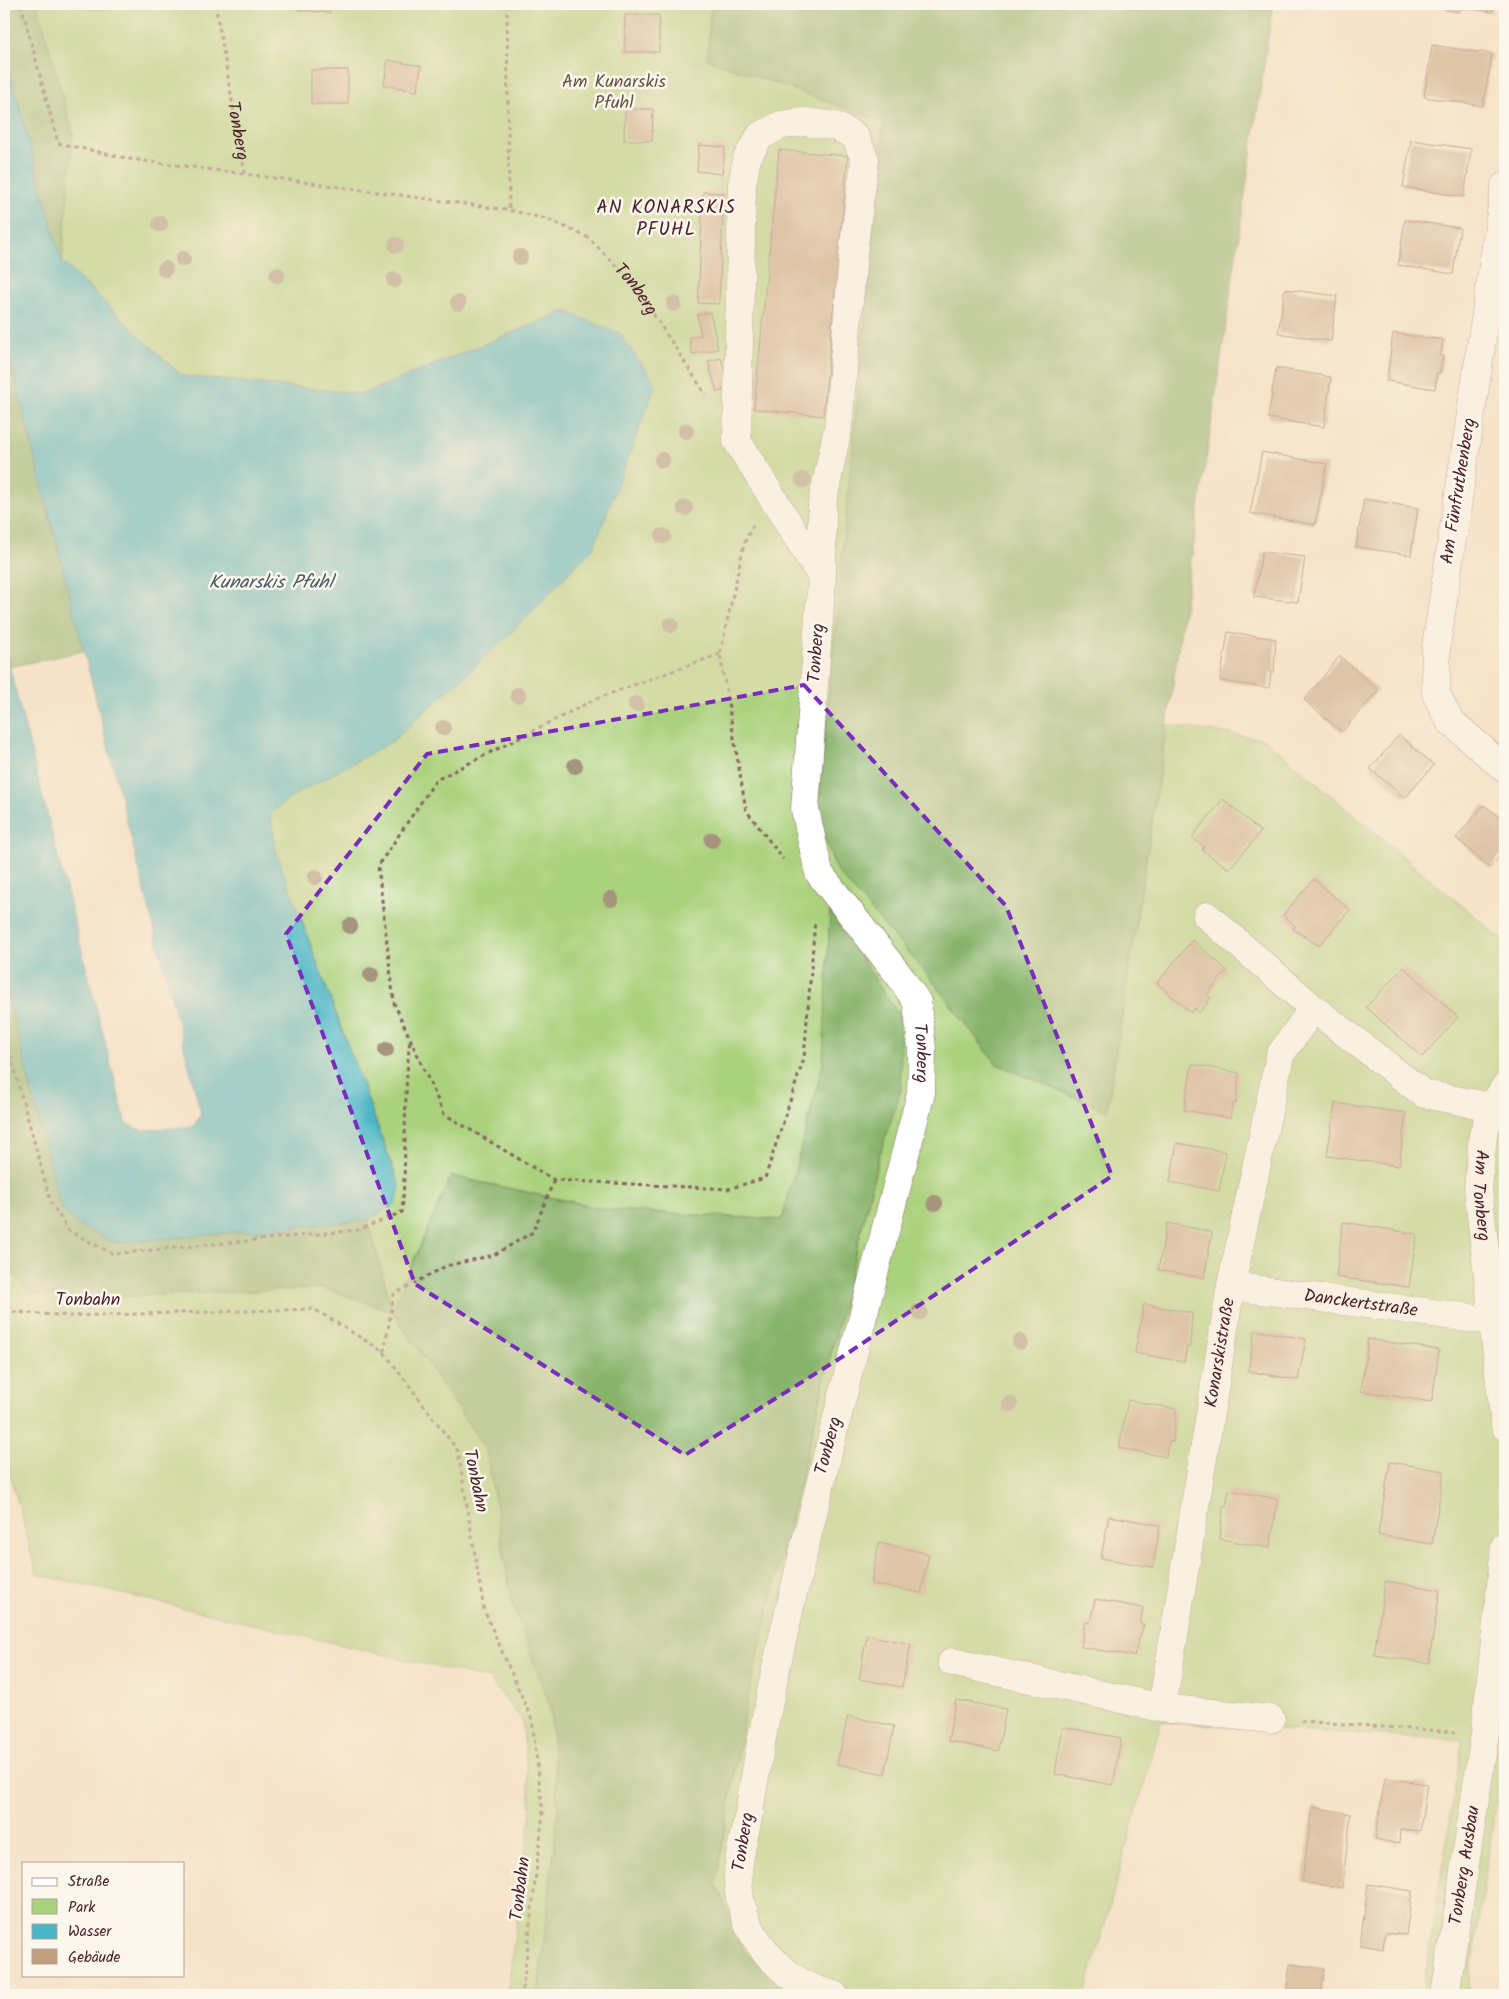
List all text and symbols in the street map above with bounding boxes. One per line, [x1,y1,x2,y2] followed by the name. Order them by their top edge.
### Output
[562,68,666,118] park label: Am Kunarskis Pfuhl
[218,99,257,163] street label: Tonberg
[596,193,736,245] district label: AN KONARSKIS PFUHL
[607,256,665,322] street label: Tonberg
[1433,416,1485,566] street label: Am Fünfruthenberg
[209,568,337,598] water label: Kunarskis Pfuhl
[800,622,834,684] street label: Tonberg
[905,1022,937,1083] street label: Tonberg
[1463,1148,1498,1243] street label: Am Tonberg
[1302,1281,1420,1325] street label: Danckertstraße
[56,1286,120,1315] street label: Tonbahn
[1197,1296,1243,1410] street label: Konarskistraße
[807,1414,851,1478] street label: Tonberg
[454,1446,496,1516] street label: Tonbahn
[1441,1803,1488,1927] street label: Tonberg Ausbau
[725,1810,763,1874] street label: Tonberg
[503,1855,539,1923] street label: Tonbahn
[22,1862,185,1976] legend
[68,1870,110,1894] text: Straße
[68,1896,96,1920] text: Park
[68,1920,112,1944] text: Wasser
[68,1946,121,1970] text: Gebäude

